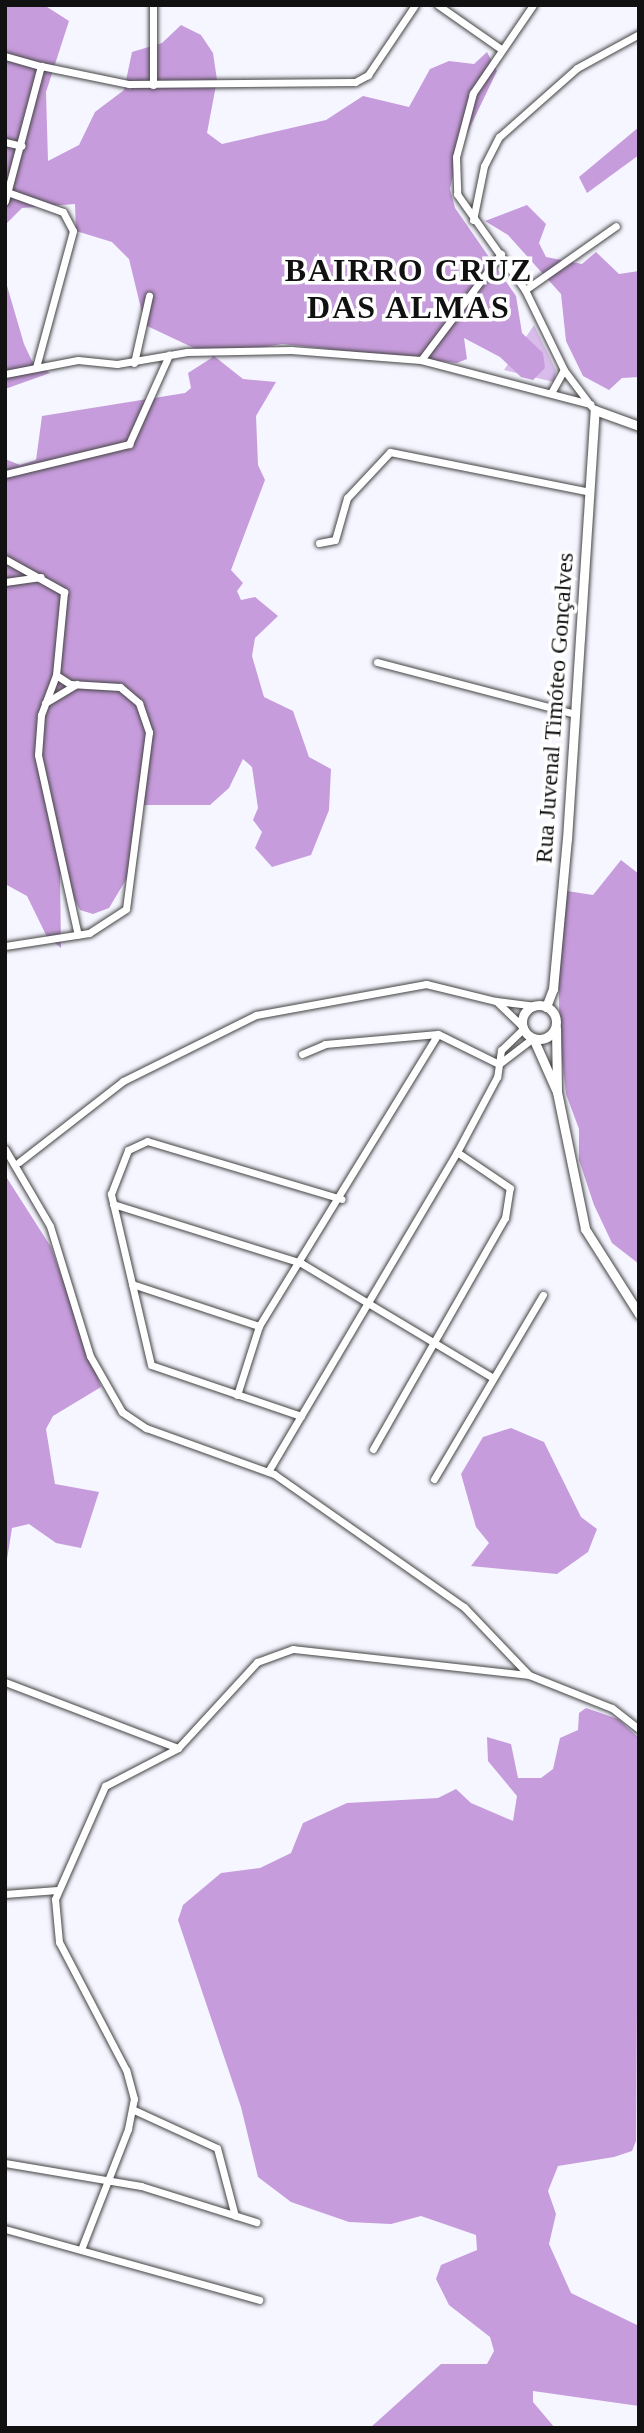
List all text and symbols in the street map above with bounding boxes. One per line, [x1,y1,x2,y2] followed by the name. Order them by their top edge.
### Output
[286,252,532,327] district label: BAIRRO CRUZ DAS ALMAS
[530,552,580,864] street label: Rua Juvenal Timóteo Gonçalves

